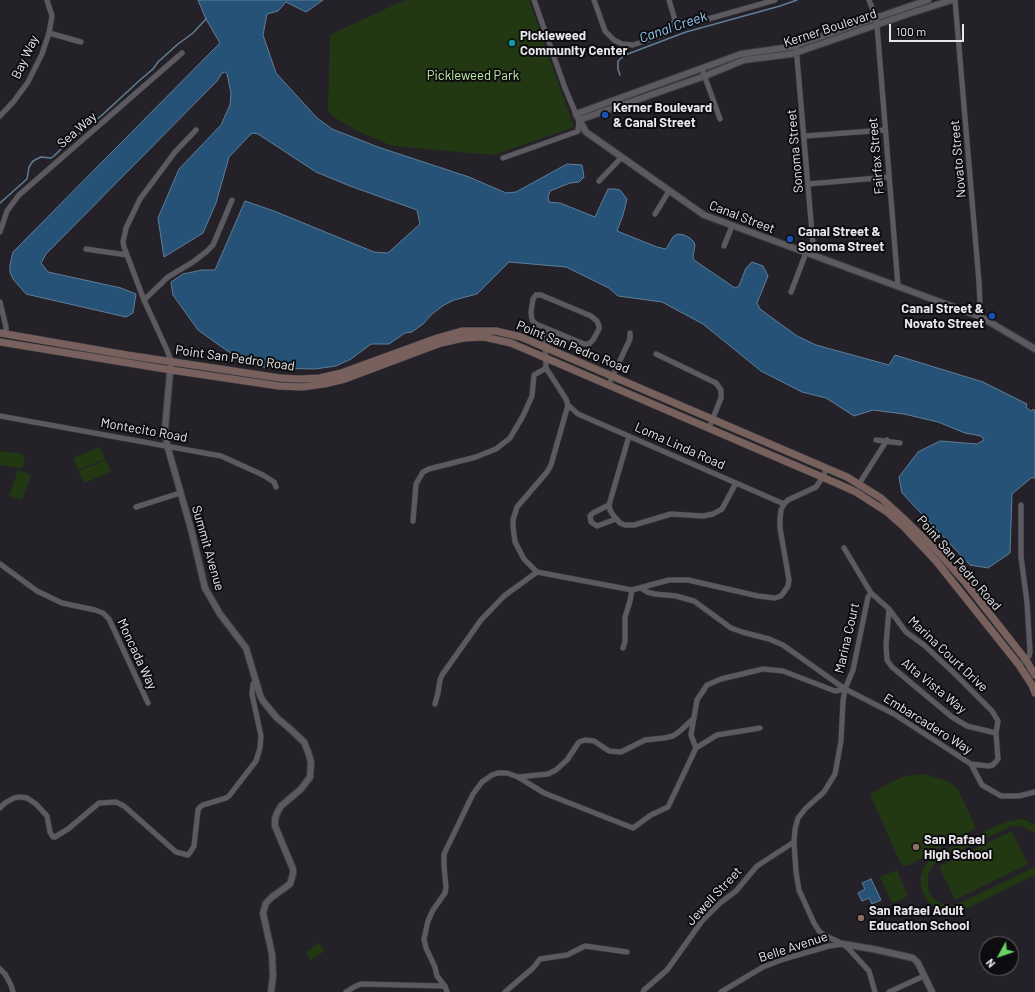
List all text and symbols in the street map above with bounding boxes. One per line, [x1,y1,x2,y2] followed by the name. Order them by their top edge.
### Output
[781,6,879,50] street label: Kerner Boulevard
[637,8,709,46] water label: Canal Creek
[891,16,966,42] scale bar
[896,24,926,38] text: 100 m
[520,28,627,59] place label: Pickleweed Community Center
[8,33,42,81] street label: Bay Way
[507,38,517,48] marker: Pickleweed Community Center
[427,68,519,84] park label: Pickleweed Park
[613,100,712,131] place label: Kerner Boulevard & Canal Street
[784,108,806,194] street label: Sonoma Street
[54,109,100,151] street label: Sea Way
[600,110,610,120] marker: Kerner Boulevard & Canal Street
[865,117,887,195] street label: Fairfax Street
[947,119,969,199] street label: Novato Street
[707,197,777,237] street label: Canal Street
[798,224,884,255] place label: Canal Street & Sonoma Street
[785,234,795,244] marker: Canal Street & Sonoma Street
[901,301,984,332] place label: Canal Street & Novato Street
[987,311,997,321] marker: Canal Street & Novato Street
[514,317,632,377] street label: Point San Pedro Road
[174,342,296,374] street label: Point San Pedro Road
[99,415,189,445] street label: Montecito Road
[632,419,728,473] street label: Loma Linda Road
[188,504,228,592] street label: Summit Avenue
[914,512,1004,614] street label: Point San Pedro Road
[831,601,863,675] street label: Marina Court
[905,613,991,695] street label: Marina Court Drive
[114,616,160,692] street label: Moncada Way
[898,655,970,717] street label: Alta Vista Way
[881,690,975,758] street label: Embarcadero Way
[924,832,992,863] place label: San Rafael High School
[911,842,921,852] marker: San Rafael High School
[683,863,745,929] street label: Jewell Street
[869,903,969,934] place label: San Rafael Adult Education School
[856,913,866,923] marker: San Rafael Adult Education School
[756,928,830,966] street label: Belle Avenue
[979,936,1019,976] north arrow
[983,956,998,970] text: N

